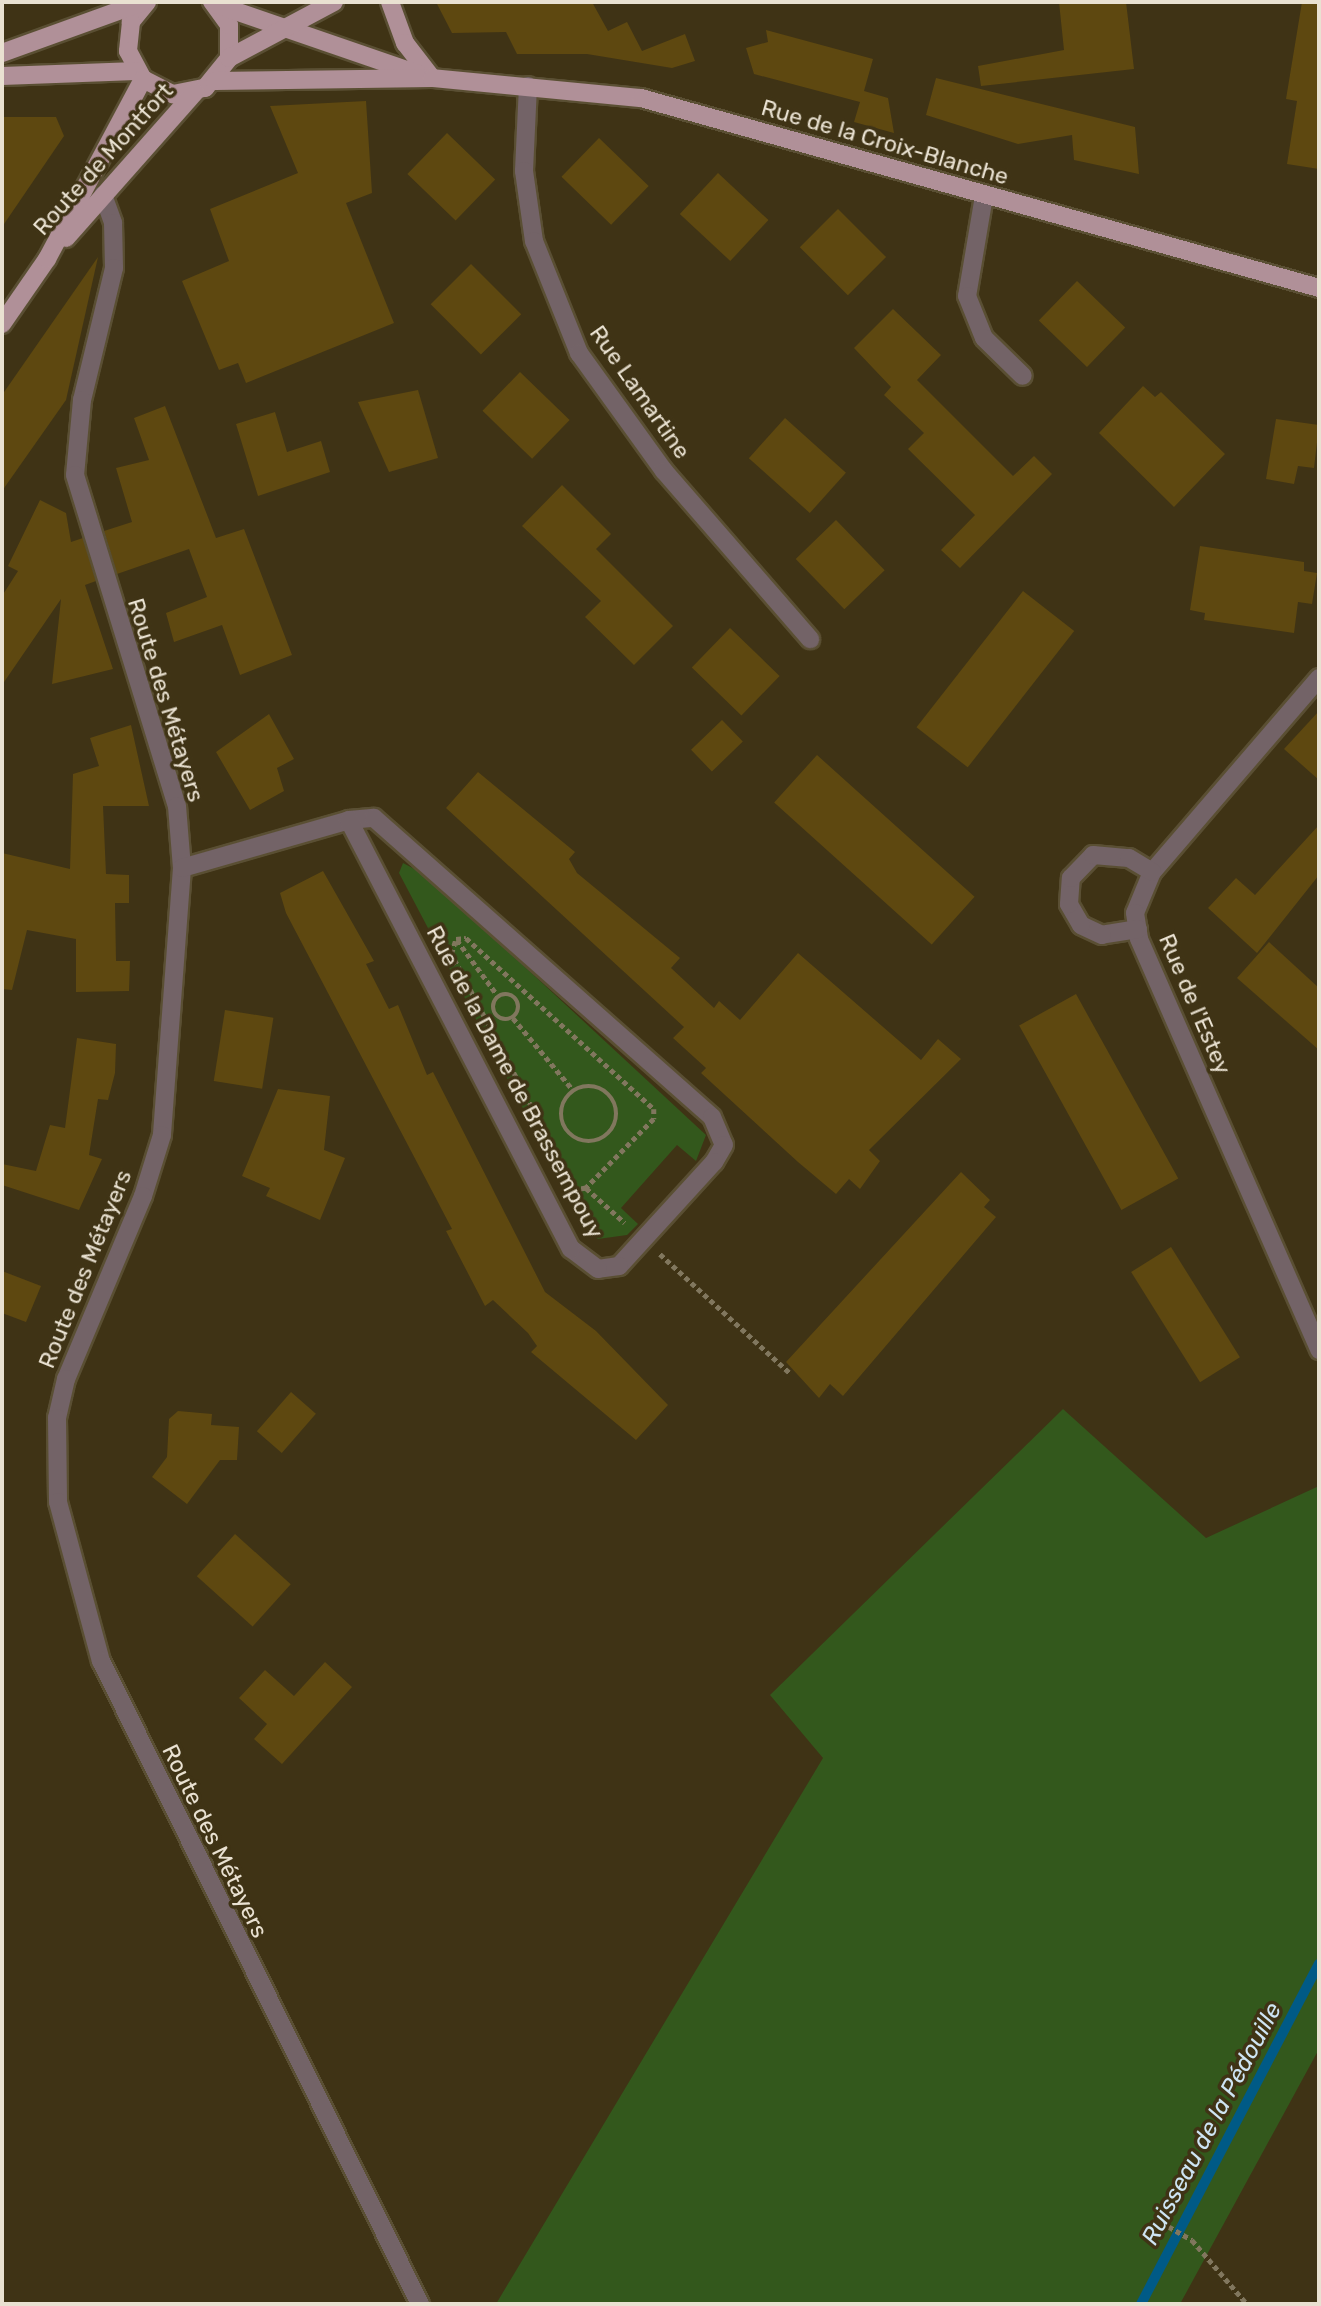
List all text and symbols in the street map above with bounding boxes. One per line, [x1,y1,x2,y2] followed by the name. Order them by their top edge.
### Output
[27,77,179,241] street label: Route de Montfort
[758,93,1012,191] street label: Rue de la Croix-Blanche
[584,320,696,464] street label: Rue Lamartine
[122,595,210,805] street label: Route des Métayers
[421,921,609,1243] street label: Rue de la Dame de Brassempouy
[1153,930,1237,1078] street label: Rue de l'Estey
[33,1166,137,1372] street label: Route des Métayers
[156,1740,274,1942] street label: Route des Métayers
[1136,1998,1288,2250] water label: Ruisseau de la Pédouille

